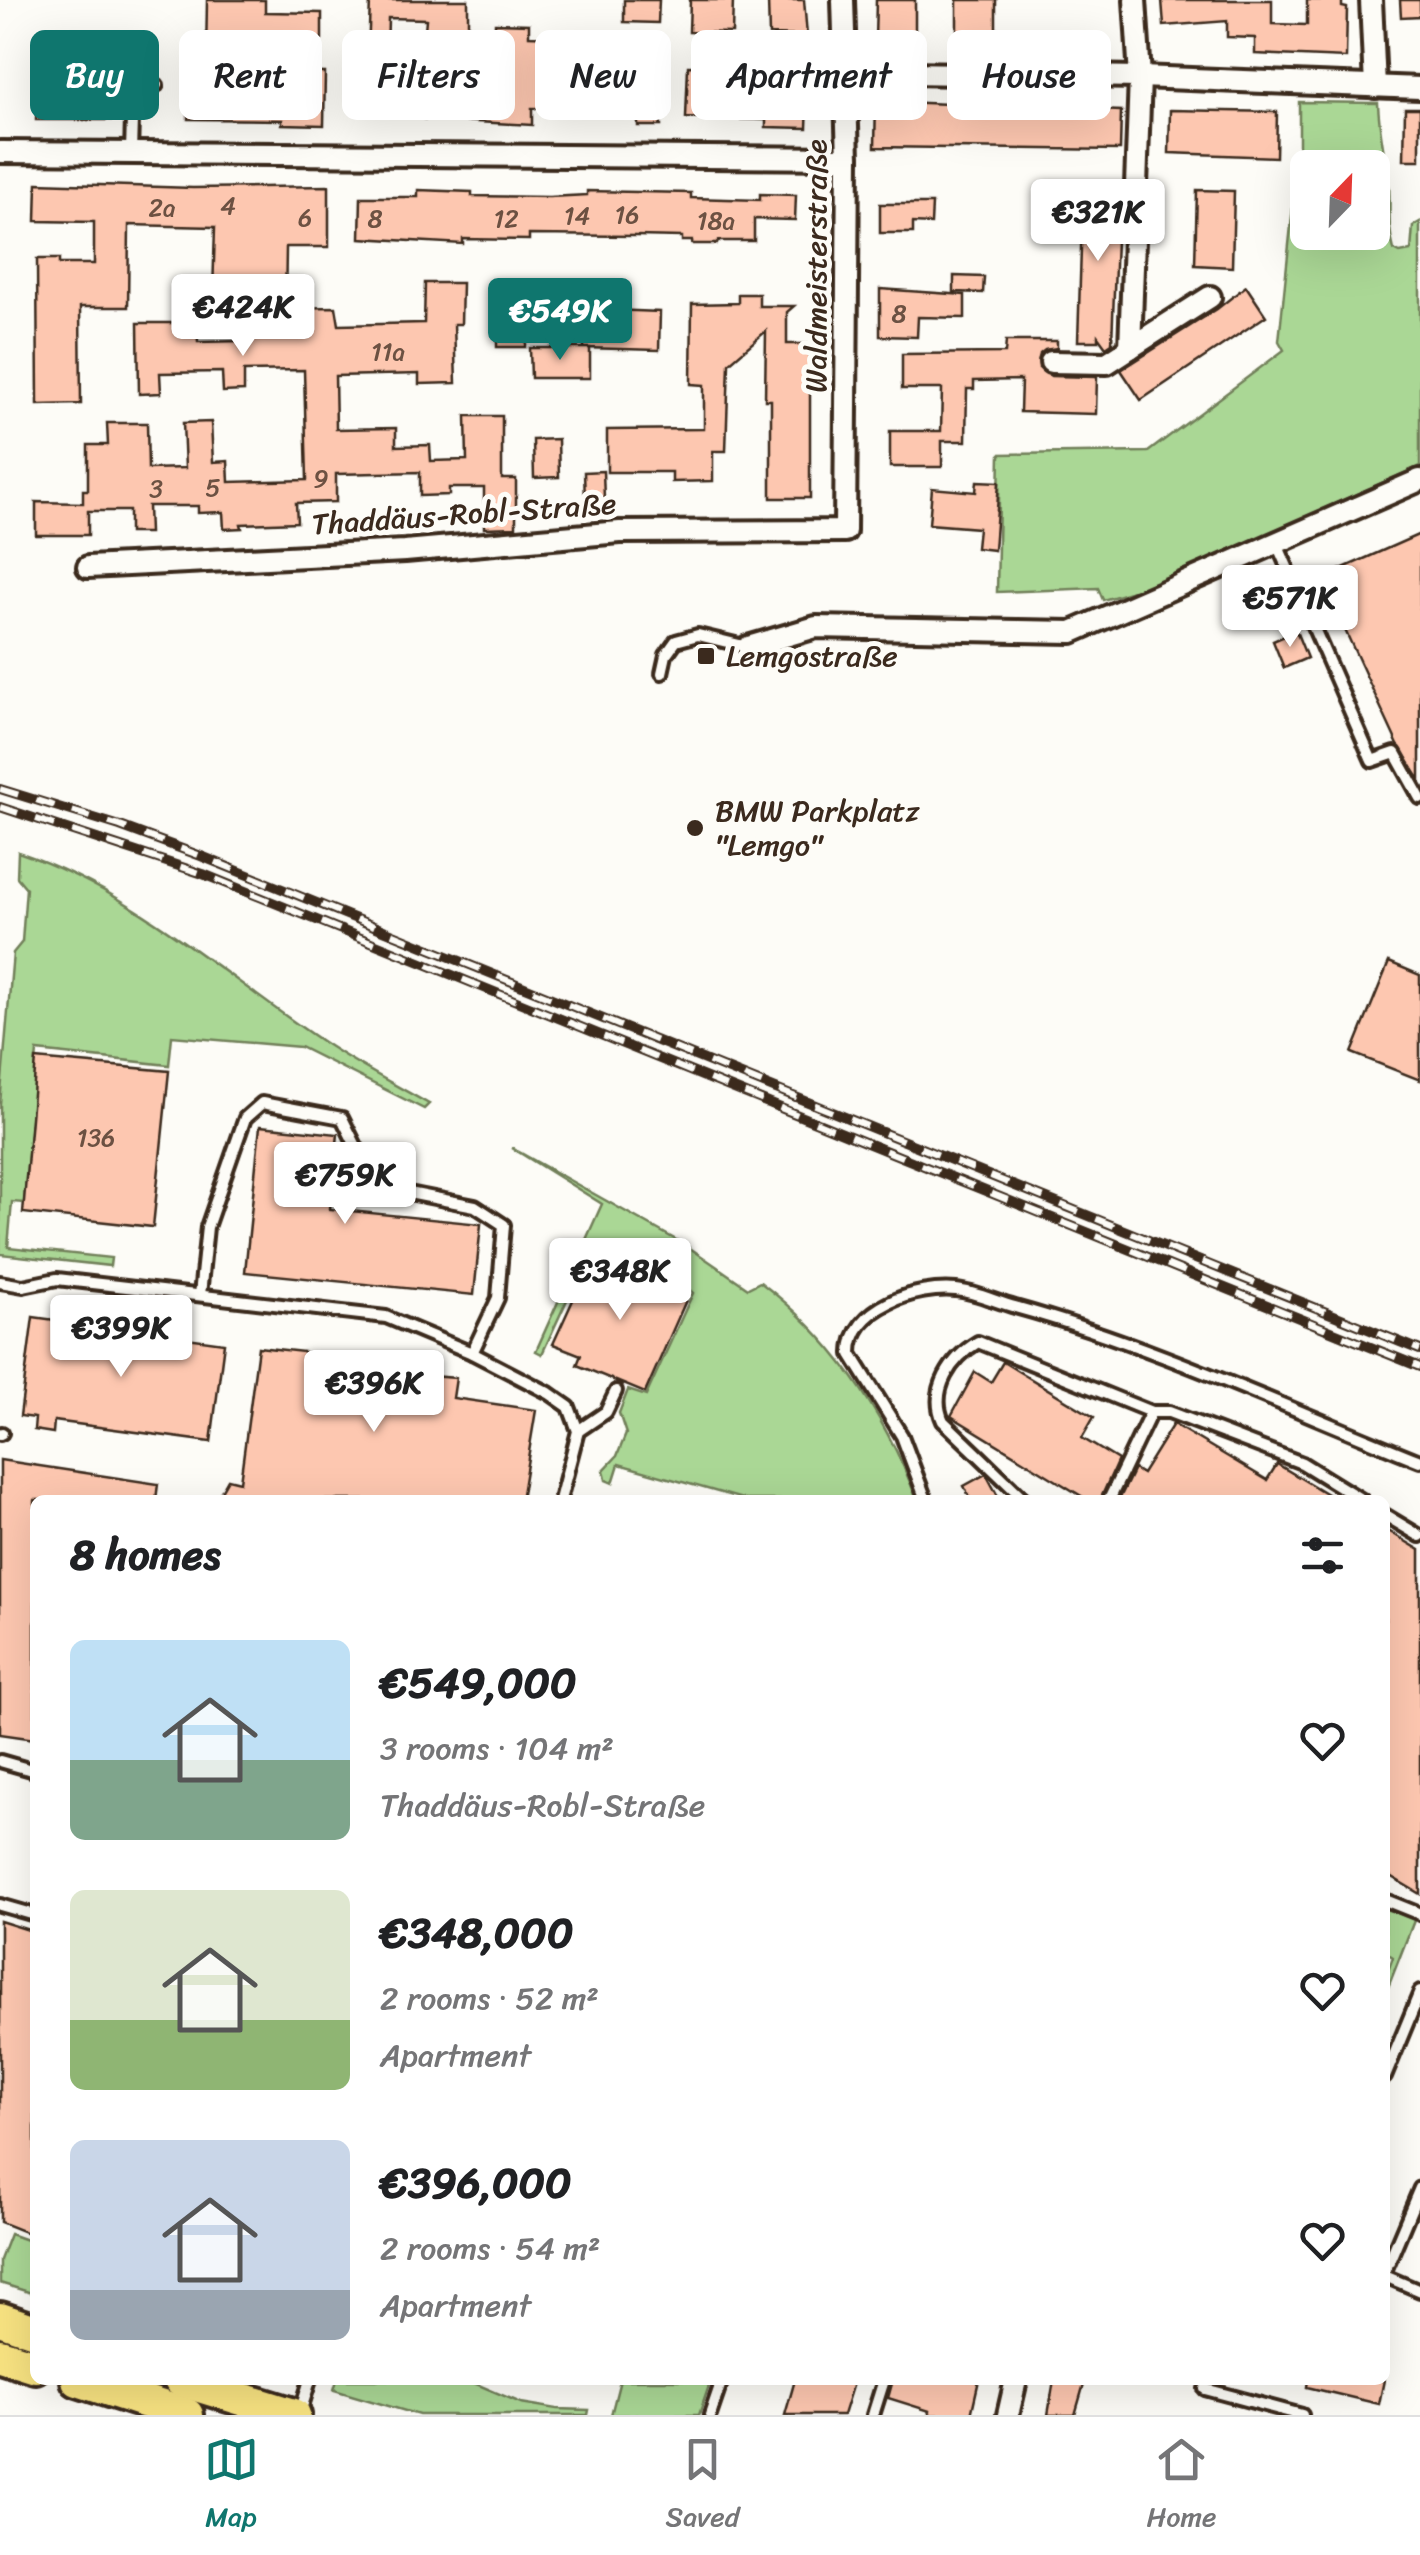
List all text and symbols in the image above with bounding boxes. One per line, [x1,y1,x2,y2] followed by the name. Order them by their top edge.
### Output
[30,30,159,120] chip: Buy
[179,30,322,120] chip: Rent
[342,30,515,120] chip: Filters
[535,30,671,120] chip: New
[691,30,927,120] chip: Apartment
[947,30,1111,120] chip: House
[789,139,843,393] street label: Waldmeisterstraße
[1290,150,1390,250] north arrow
[1290,150,1390,250] map controls
[1028,179,1168,264] pin: €321K
[220,183,236,228] house number: 4
[1053,183,1143,240] text: €321K
[149,185,175,230] house number: 2a
[615,192,639,237] house number: 16
[564,193,590,238] house number: 14
[298,195,312,240] house number: 6
[367,196,383,241] house number: 8
[493,196,519,241] house number: 12
[697,198,735,243] house number: 18a
[173,274,313,359] pin: €424K
[193,278,293,335] text: €424K
[490,278,630,363] pin: €549K
[510,282,610,339] text: €549K
[891,291,907,336] house number: 8
[371,329,405,374] house number: 11a
[313,456,329,501] house number: 9
[205,465,221,510] house number: 5
[149,466,163,511] house number: 3
[310,476,618,552] street label: Thaddäus-Robl-Straße
[1220,565,1360,650] pin: €571K
[1244,569,1336,626] text: €571K
[726,629,898,683] place label: Lemgostraße
[695,645,717,667] marker: Lemgostraße
[715,784,920,872] place label: BMW Parkplatz "Lemgo"
[684,817,706,839] marker: BMW Parkplatz "Lemgo"
[77,1115,115,1160] house number: 136
[275,1142,415,1227] pin: €759K
[296,1146,394,1203] text: €759K
[550,1238,690,1323] pin: €348K
[571,1242,669,1299] text: €348K
[51,1295,191,1380] pin: €399K
[72,1299,170,1356] text: €399K
[304,1350,444,1435] pin: €396K
[326,1354,422,1411] text: €396K
[70,1518,221,1592] text: 8 homes
[1295,1528,1350,1583] icon: filters
[380,1646,577,1720] text: €549,000
[150,1680,270,1800] icon: home
[1295,1713,1350,1768] icon: heart
[380,1720,614,1777] text: 3 rooms · 104 m²
[380,1777,705,1834] text: Thaddäus-Robl-Straße
[380,1896,573,1970] text: €348,000
[150,1930,270,2050] icon: home
[1295,1963,1350,2018] icon: heart
[380,1970,599,2027] text: 2 rooms · 52 m²
[380,2027,531,2084] text: Apartment
[380,2146,572,2220] text: €396,000
[150,2180,270,2300] icon: home
[1295,2213,1350,2268] icon: heart
[380,2220,600,2277] text: 2 rooms · 54 m²
[380,2277,531,2334] text: Apartment
[204,2432,259,2541] tab: Map
[666,2432,739,2541] tab: Saved
[1147,2432,1216,2541] tab: Home

